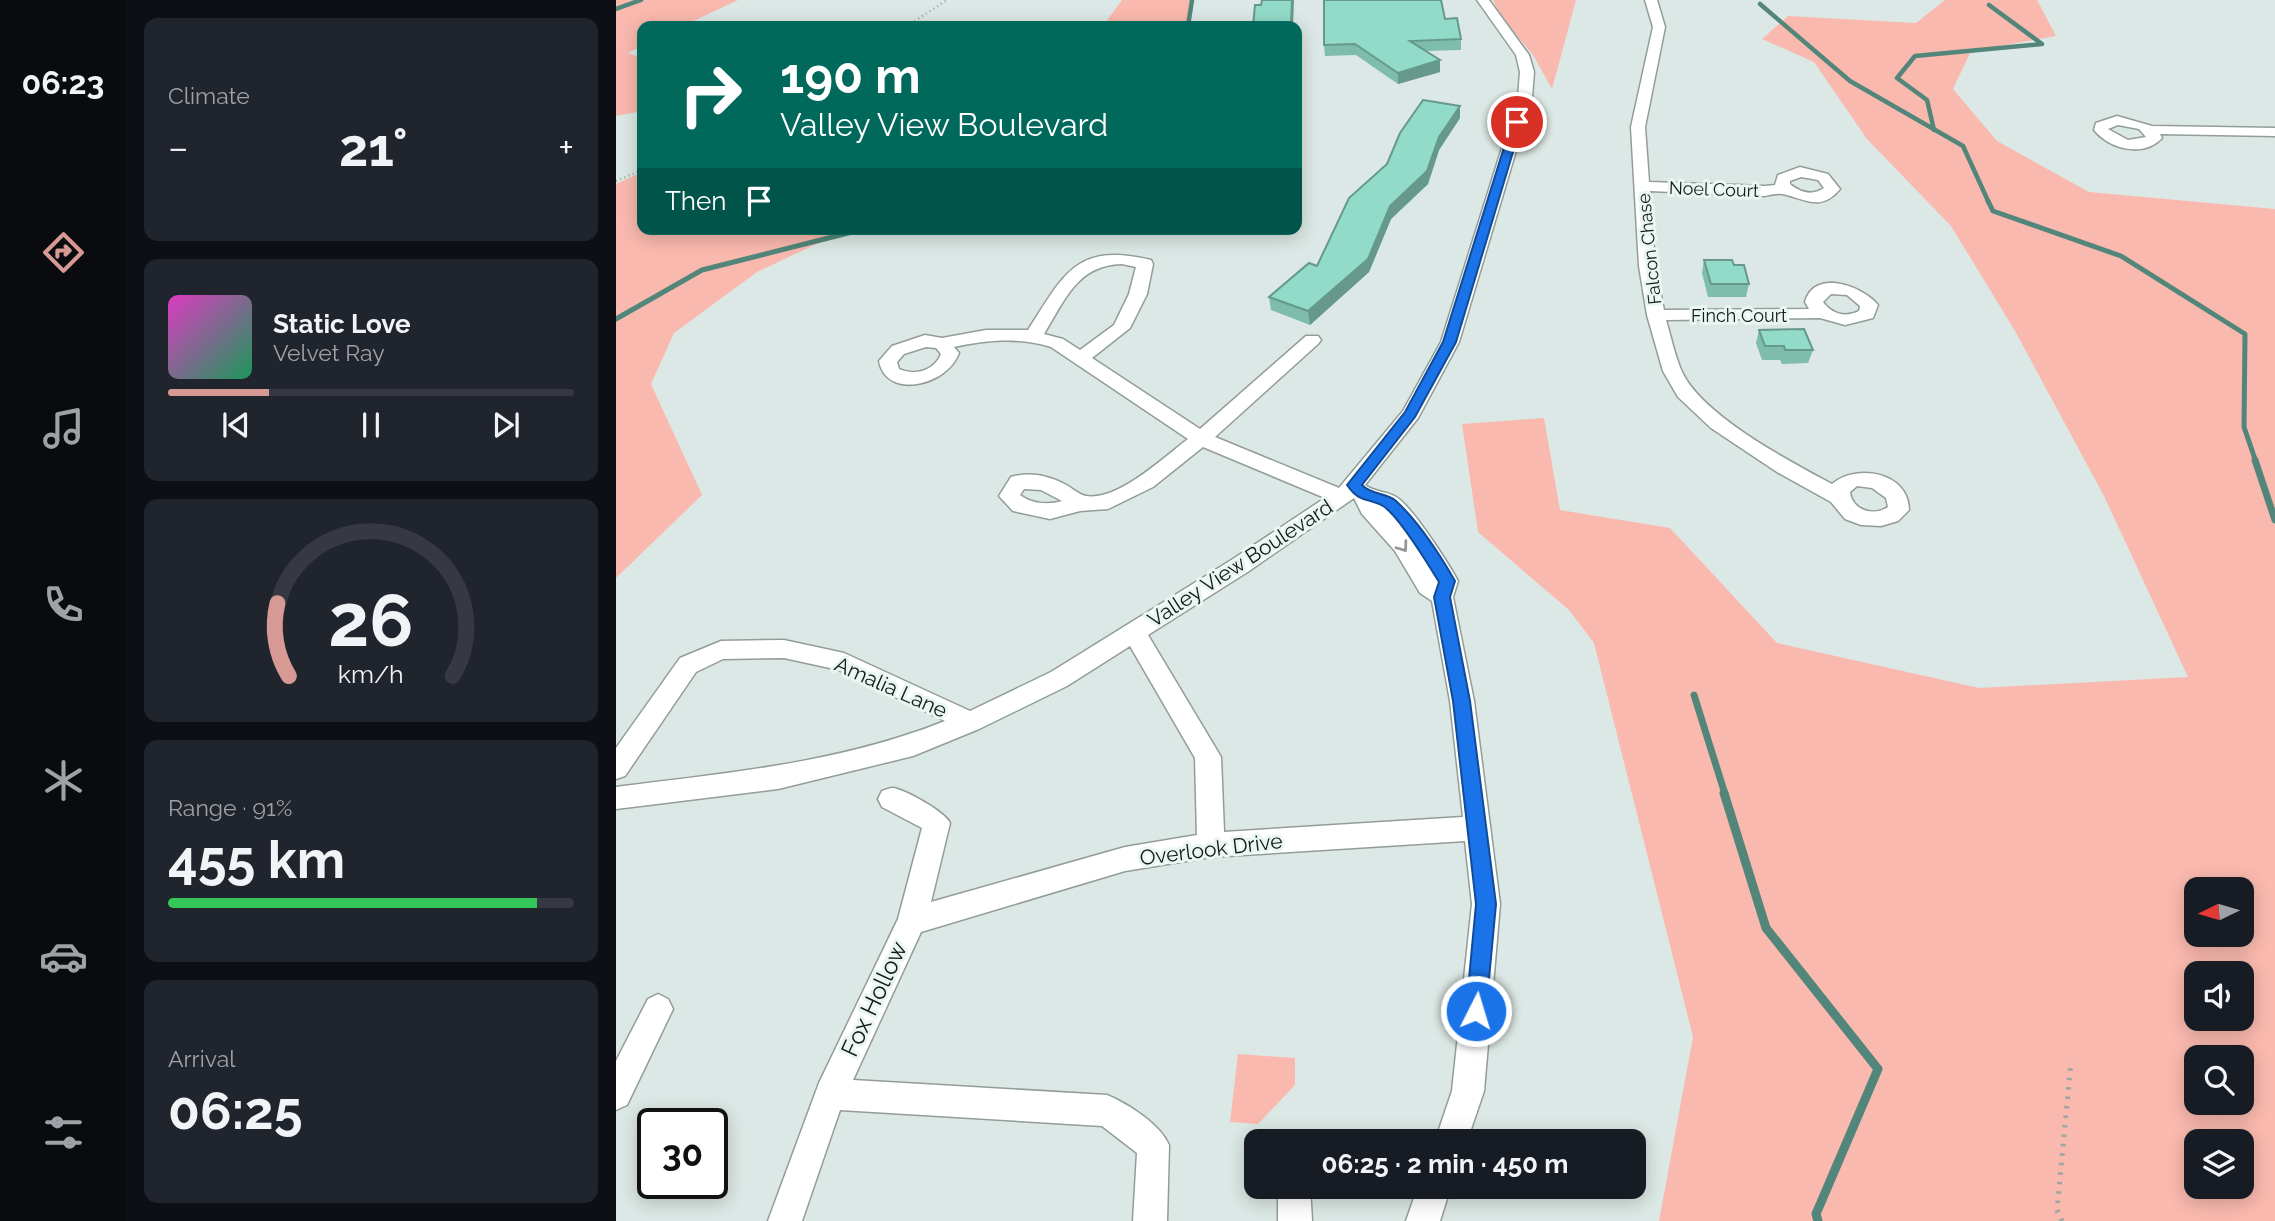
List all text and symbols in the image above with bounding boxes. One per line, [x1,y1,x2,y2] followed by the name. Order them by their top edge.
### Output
[780,47,921,104] text: 190 m
[665,49,756,140] icon: right
[22,64,104,101] text: 06:23
[168,82,250,109] text: Climate
[1487,92,1547,152] pin
[1498,103,1536,141] icon: arrive
[780,106,1108,143] text: Valley View Boulevard
[339,117,408,178] text: 21°
[168,125,188,170] text: −
[558,125,574,170] text: +
[1669,177,1759,201] street label: Noel Court
[740,182,778,220] icon: arrive
[665,186,726,216] text: Then
[1633,192,1665,306] street label: Falcon Chase
[39,228,88,277] icon: directions
[1691,305,1787,326] street label: Finch Court
[273,309,411,339] text: Static Love
[273,339,385,366] text: Velvet Ray
[39,404,88,453] icon: music
[217,406,255,444] icon: previous
[352,406,390,444] icon: pause
[487,406,525,444] icon: next
[1143,494,1337,632] street label: Valley View Boulevard
[1395,539,1407,552] one-way arrow
[328,579,414,664] text: 26
[39,580,88,629] icon: phone
[831,651,951,723] street label: Amalia Lane
[338,659,404,689] text: km/h
[39,756,88,805] icon: climate
[168,794,292,821] text: Range · 91%
[1138,828,1284,870] street label: Overlook Drive
[168,829,345,890] text: 455 km
[2184,877,2254,947] north arrow
[2184,877,2254,1199] map controls
[39,932,88,981] icon: car
[835,936,913,1061] street label: Fox Hollow
[2184,961,2254,1031] button: sound
[1439,974,1513,1048] position arrow
[168,1045,235,1072] text: Arrival
[2184,1045,2254,1115] button: search
[168,1080,302,1141] text: 06:25
[39,1108,88,1157] icon: filters
[637,1108,728,1199] speed limit sign: 30
[2184,1129,2254,1199] button: layers
[1321,1149,1569,1179] text: 06:25 · 2 min · 450 m

